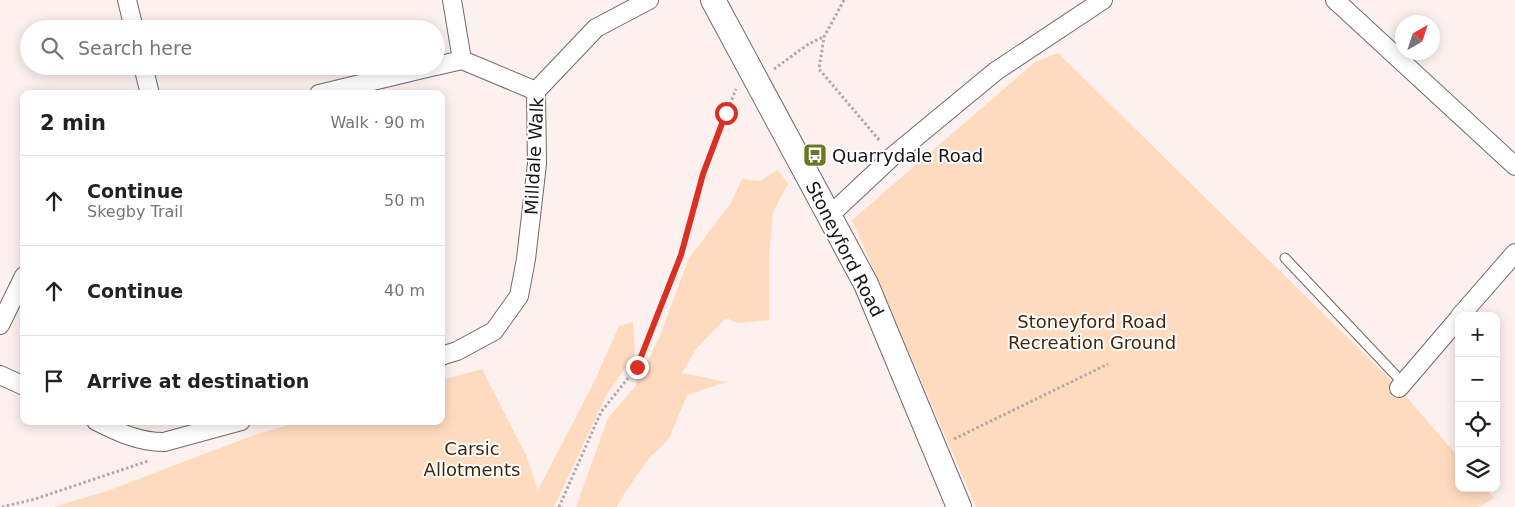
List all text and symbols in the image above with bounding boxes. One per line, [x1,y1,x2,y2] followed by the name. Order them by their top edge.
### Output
[1395,15,1440,60] north arrow
[20,20,445,75] search box
[38,34,66,62] icon: search
[78,37,192,59] text: Search here
[520,96,548,215] street label: Milldale Walk
[715,102,738,125] route start
[40,111,106,135] text: 2 min
[330,113,425,132] text: Walk · 90 m
[802,142,828,168] bus stop icon: Quarrydale Road
[832,145,983,166] place label: Quarrydale Road
[802,178,888,320] street label: Stoneyford Road
[87,180,183,202] text: Continue
[40,187,68,215] icon: ahead
[384,191,425,210] text: 50 m
[87,202,183,221] text: Skegby Trail
[40,277,68,305] icon: ahead
[87,280,183,302] text: Continue
[384,281,425,300] text: 40 m
[1008,311,1176,353] park label: Stoneyford Road Recreation Ground
[1455,312,1500,492] map controls
[1455,312,1500,357] button: +
[626,356,649,379] route end
[1455,357,1500,402] button: −
[40,367,68,395] icon: arrive
[87,370,309,392] text: Arrive at destination
[1455,402,1500,447] button: locate
[424,438,520,480] park label: Carsic Allotments
[1455,447,1500,492] button: layers

